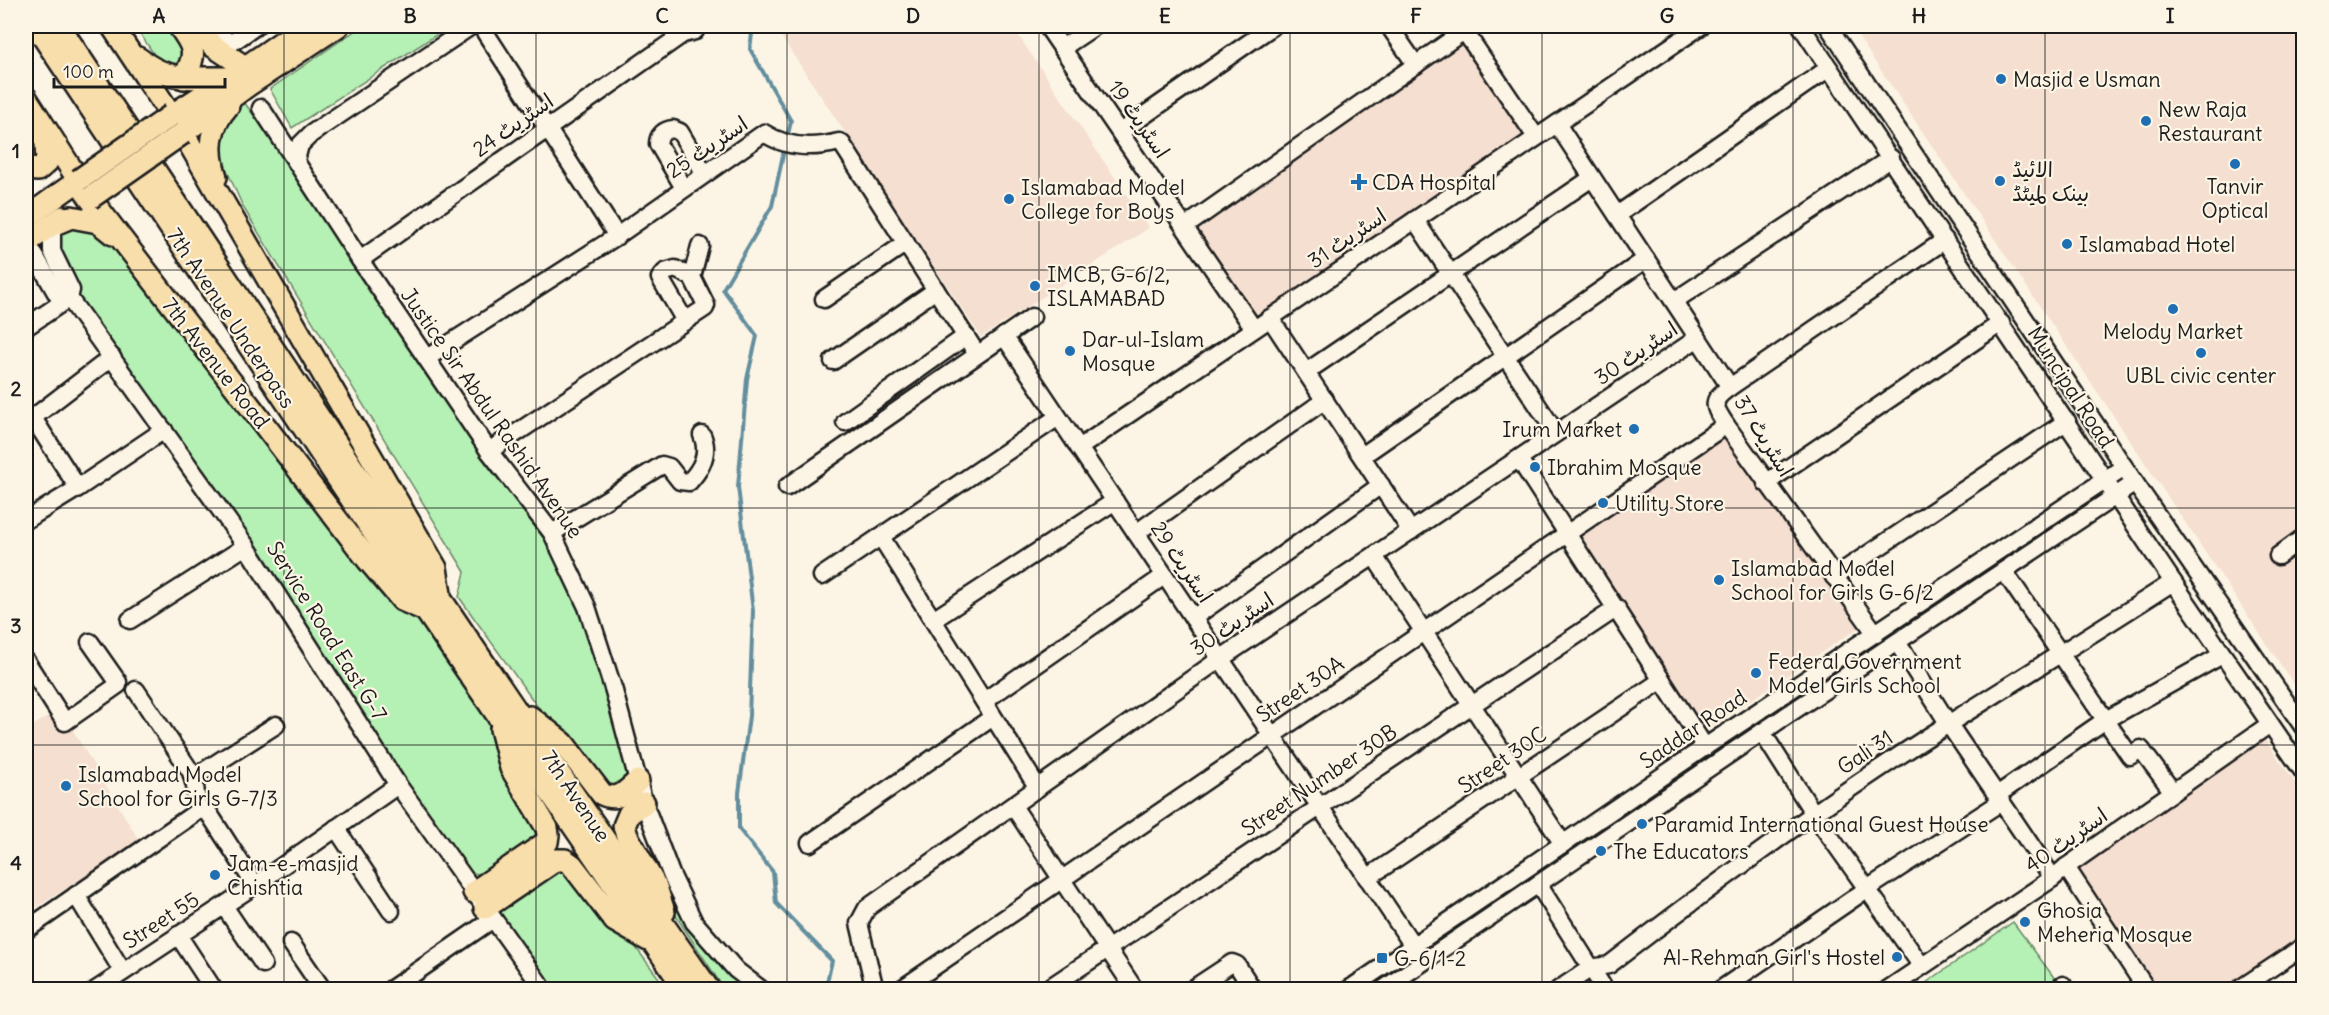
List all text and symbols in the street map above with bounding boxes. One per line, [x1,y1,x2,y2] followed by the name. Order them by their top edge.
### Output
[153,3,166,28] text: A
[403,3,417,28] text: B
[655,3,669,28] text: C
[906,3,920,28] text: D
[1159,3,1171,28] text: E
[1410,3,1422,28] text: F
[1660,3,1674,28] text: G
[1912,3,1926,28] text: H
[2166,3,2175,28] text: I
[54,51,225,89] scale bar
[63,60,114,83] text: 100 m
[2013,66,2161,93] place label: Masjid e Usman
[1994,72,2008,86] marker: Masjid e Usman
[1102,75,1176,163] street label: اسٹریٹ 19
[467,87,559,163] street label: اسٹریٹ 24
[2158,96,2262,147] place label: New Raja Restaurant
[661,110,753,184] street label: اسٹریٹ 25
[2139,114,2153,128] marker: New Raja Restaurant
[12,138,20,163] text: 1
[2012,156,2089,207] place label: الائیڈ بینک لمیٹڈ
[2228,157,2242,171] marker: Tanvir Optical
[1372,169,1496,196] place label: CDA Hospital
[1350,173,1368,191] marker: CDA Hospital
[2201,173,2269,224] place label: Tanvir Optical
[1021,174,1185,225] place label: Islamabad Model College for Boys
[1993,174,2007,188] marker: الائیڈ بینک لمیٹڈ
[1002,192,1016,206] marker: Islamabad Model College for Boys
[1303,202,1391,274] street label: اسٹریٹ 31
[161,223,301,413] street label: 7th Avenue Underpass
[2079,231,2235,258] place label: Islamabad Hotel
[2060,237,2074,251] marker: Islamabad Hotel
[1047,261,1170,312] place label: IMCB, G-6/2, ISLAMABAD
[1028,279,1042,293] marker: IMCB, G-6/2, ISLAMABAD
[395,283,589,543] street label: Justice Sir Abdul Rashid Avenue
[156,292,276,434] street label: 7th Avenue Road
[2166,302,2180,316] marker: Melody Market
[1589,315,1683,391] street label: اسٹریٹ 30
[2103,318,2243,345] place label: Melody Market
[2022,321,2120,453] street label: Muncipal Road
[1082,326,1204,377] place label: Dar-ul-Islam Mosque
[1063,344,1077,358] marker: Dar-ul-Islam Mosque
[2194,346,2208,360] marker: UBL civic center
[2126,362,2277,389] place label: UBL civic center
[11,376,22,401] text: 2
[1728,390,1800,482] street label: اسٹریٹ 37
[1502,416,1622,443] place label: Irum Market
[1627,422,1641,436] marker: Irum Market
[1547,454,1702,481] place label: Ibrahim Mosque
[1528,460,1542,474] marker: Ibrahim Mosque
[1615,490,1724,517] place label: Utility Store
[1596,496,1610,510] marker: Utility Store
[1145,516,1219,608] street label: اسٹریٹ 29
[261,536,393,726] street label: Service Road East G-7
[1731,555,1934,606] place label: Islamabad Model School for Girls G-6/2
[1712,573,1726,587] marker: Islamabad Model School for Girls G-6/2
[1185,586,1279,662] street label: اسٹریٹ 30
[10,613,22,638] text: 3
[1768,648,1962,699] place label: Federal Government Model Girls School
[1251,650,1349,728] street label: Street 30A
[1749,666,1763,680] marker: Federal Government Model Girls School
[1634,683,1752,775] street label: Saddar Road
[1236,718,1402,842] street label: Street Number 30B
[1453,721,1551,799] street label: Street 30C
[1832,724,1898,780] street label: Gali 31
[535,745,617,847] street label: 7th Avenue
[78,761,278,812] place label: Islamabad Model School for Girls G-7/3
[59,779,73,793] marker: Islamabad Model School for Girls G-7/3
[2019,802,2113,878] street label: اسٹریٹ 40
[1654,811,1989,838] place label: Paramid International Guest House
[1635,817,1649,831] marker: Paramid International Guest House
[1613,838,1748,865] place label: The Educators
[1594,844,1608,858] marker: The Educators
[10,850,22,875] text: 4
[227,850,359,901] place label: Jam-e-masjid Chishtia
[208,868,222,882] marker: Jam-e-masjid Chishtia
[118,885,204,955] street label: Street 55
[2037,897,2192,948] place label: Ghosia Meheria Mosque
[2018,915,2032,929] marker: Ghosia Meheria Mosque
[1663,944,1885,971] place label: Al-Rehman Girl's Hostel
[1394,945,1466,972] place label: G-6/1-2
[1890,950,1904,964] marker: Al-Rehman Girl's Hostel
[1375,951,1389,965] marker: G-6/1-2

